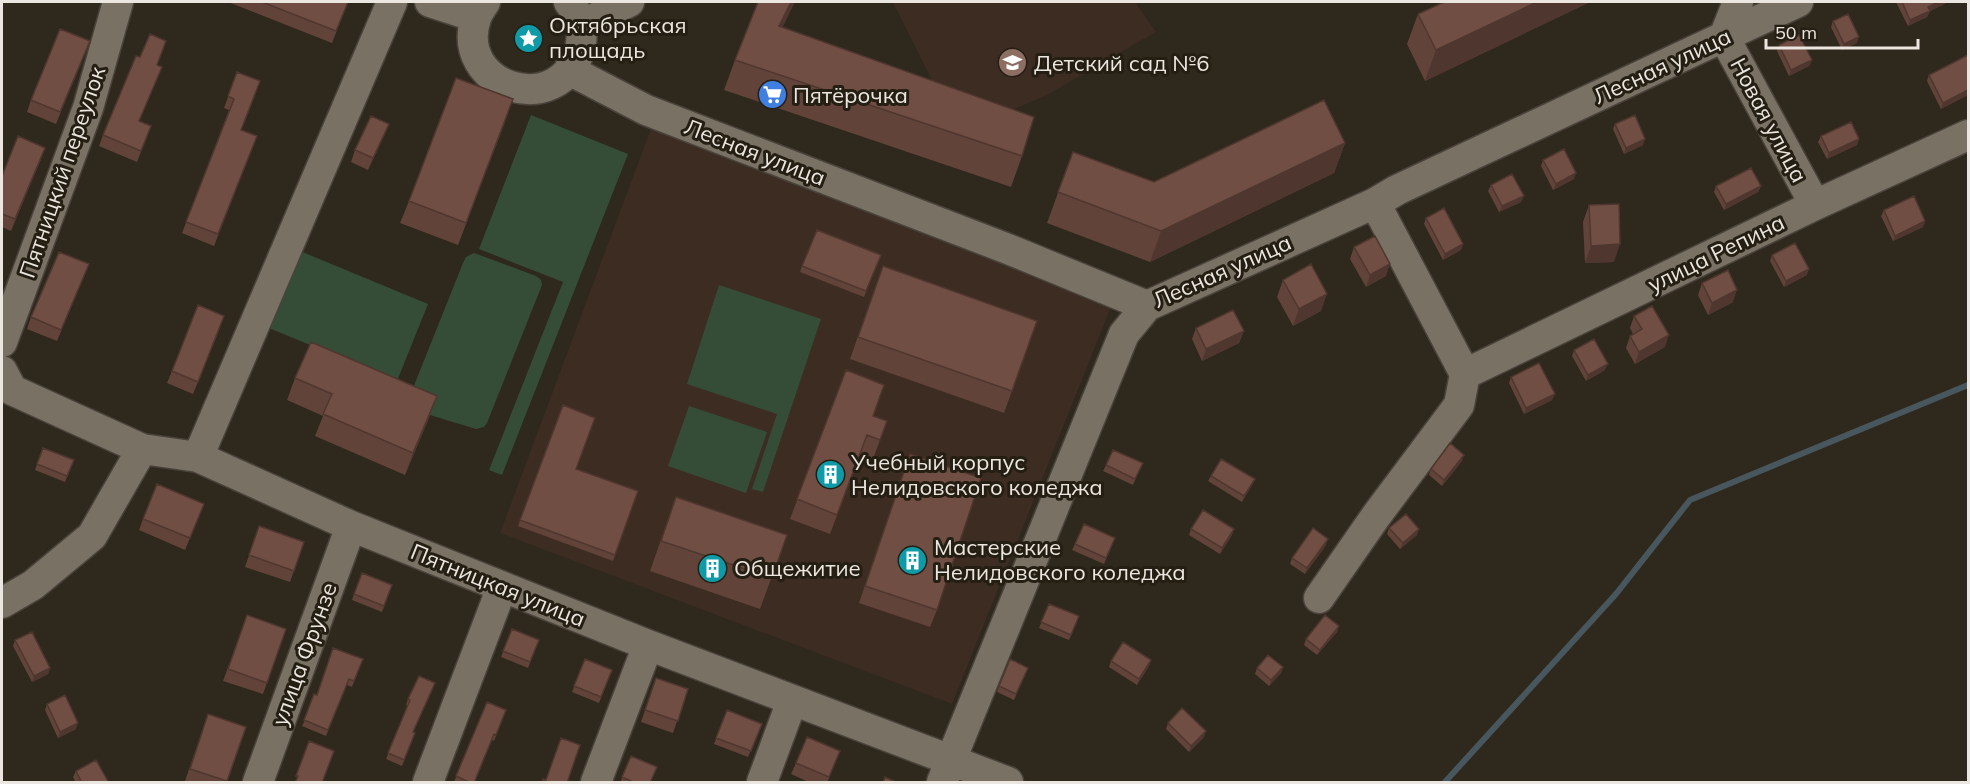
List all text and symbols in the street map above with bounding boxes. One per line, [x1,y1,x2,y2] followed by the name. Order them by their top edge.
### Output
[549,11,687,64] place label: Октябрьская площадь
[1766,12,1918,50] scale bar
[1775,21,1817,44] text: 50 m
[512,22,544,54] place icon: Октябрьская площадь
[1589,22,1735,110] street label: Лесная улица
[997,47,1029,79] school or university icon: Детский сад №6
[1034,49,1209,77] place label: Детский сад №6
[1724,53,1814,187] street label: Новая улица
[13,62,111,281] street label: Пятницкий переулок
[756,79,788,111] supermarket icon: Пятёрочка
[793,81,908,109] place label: Пятёрочка
[681,112,829,192] street label: Лесная улица
[1643,208,1789,298] street label: улица Репина
[1148,228,1296,314] street label: Лесная улица
[850,448,1103,501] place label: Учебный корпус Нелидовского коледжа
[814,459,846,491] building icon: Учебный корпус Нелидовского коледжа
[934,533,1186,586] place label: Мастерские Нелидовского коледжа
[407,537,589,633] street label: Пятницкая улица
[897,544,929,576] building icon: Мастерские Нелидовского коледжа
[697,552,729,584] building icon: Общежитие
[734,554,861,582] place label: Общежитие
[265,578,343,730] street label: улица Фрунзе

